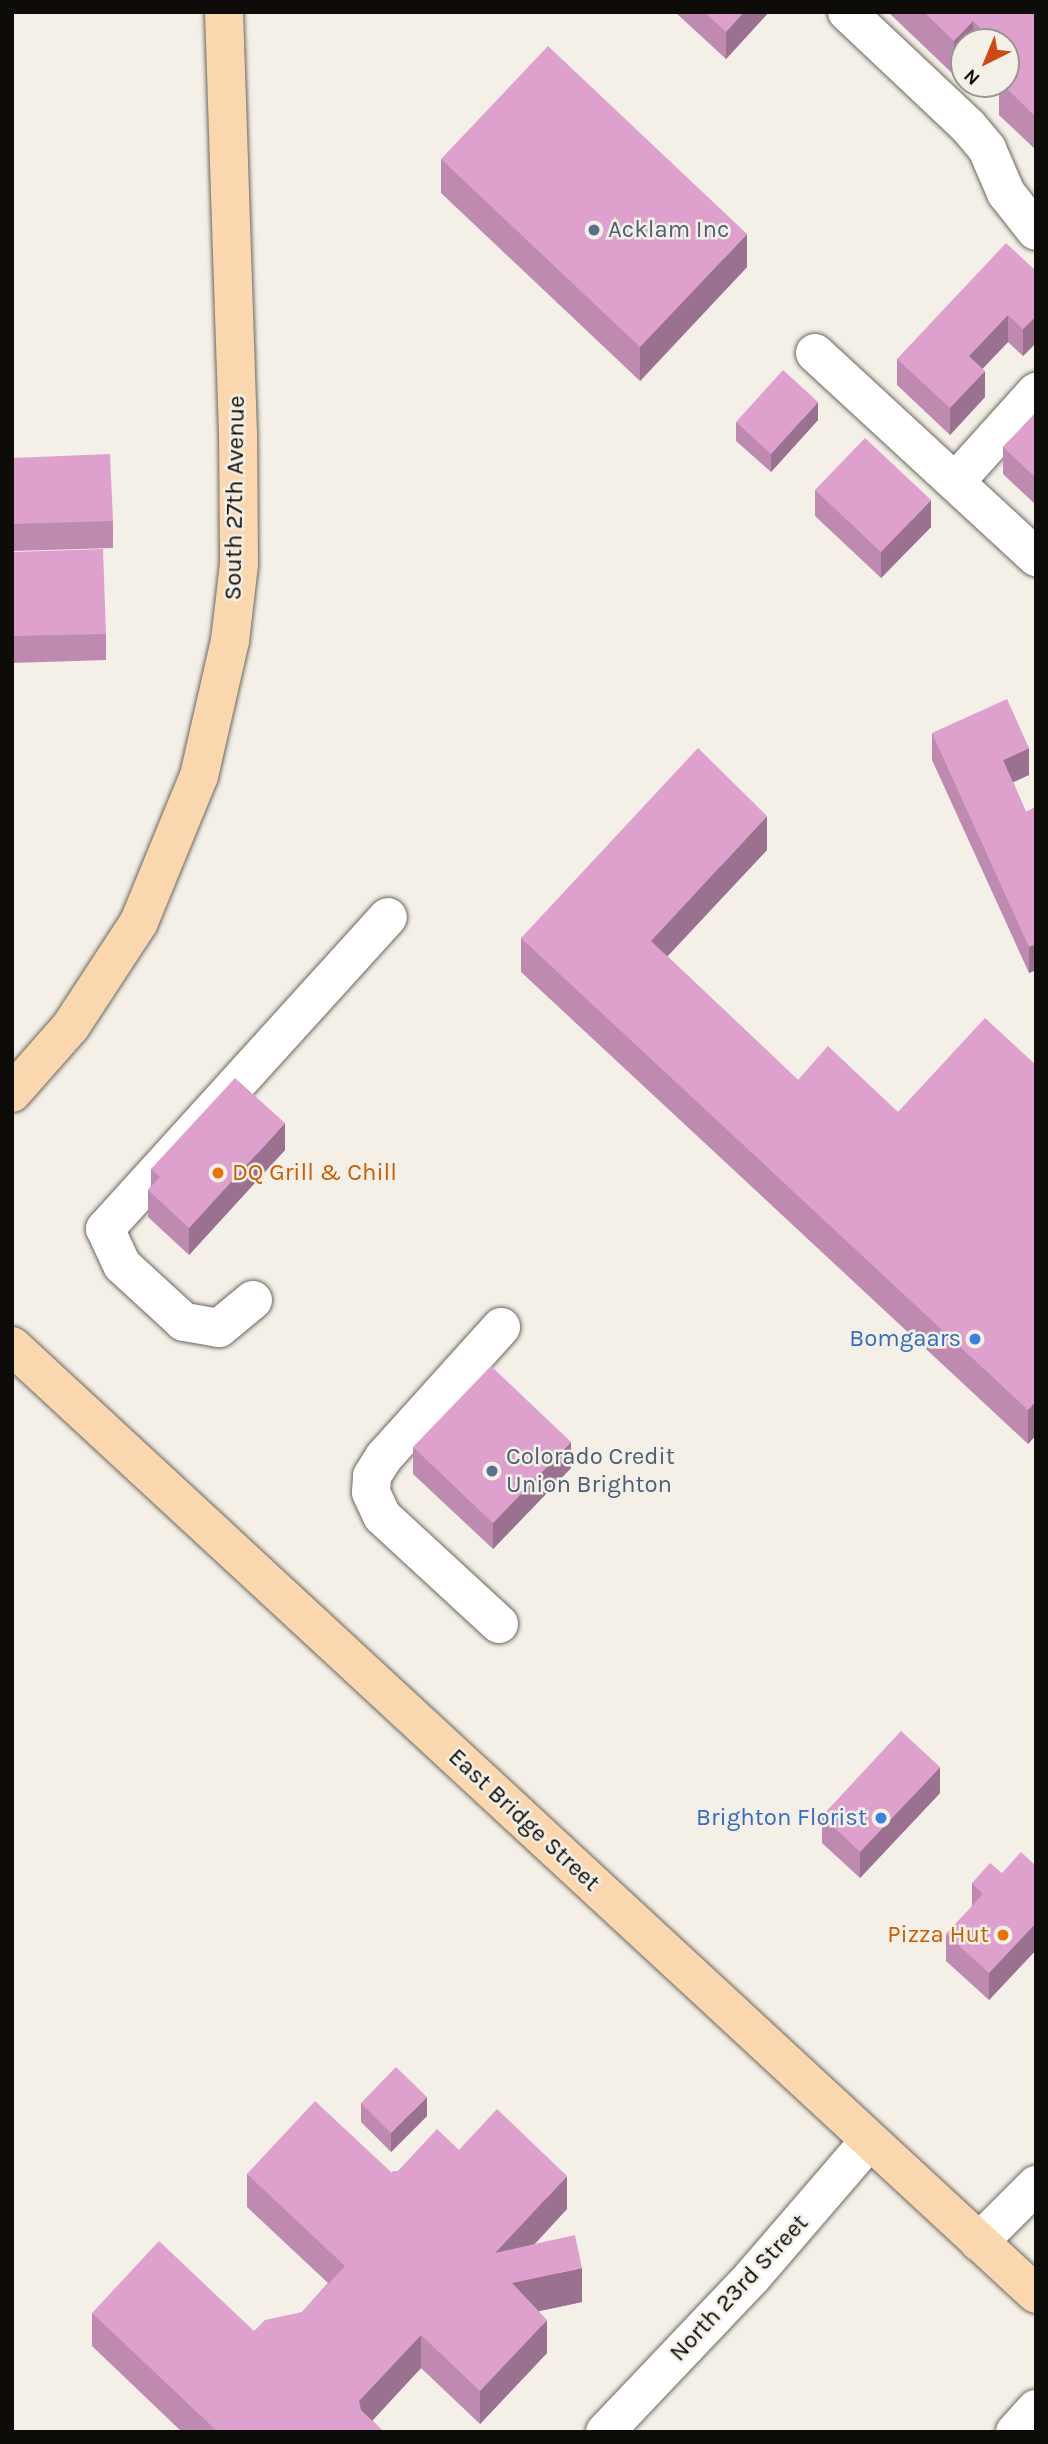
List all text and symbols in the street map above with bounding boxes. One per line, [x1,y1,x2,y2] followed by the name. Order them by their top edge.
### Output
[950,28,1020,98] north arrow
[960,64,985,90] text: N
[608,216,729,244] place label: Acklam Inc
[586,222,602,238] marker: Acklam Inc
[219,395,251,601] street label: South 27th Avenue
[232,1159,397,1187] place label: DQ Grill & Chill
[210,1165,226,1181] marker: DQ Grill & Chill
[849,1325,961,1353] place label: Bomgaars
[967,1331,983,1347] marker: Bomgaars
[506,1443,675,1499] place label: Colorado Credit Union Brighton
[484,1463,500,1479] marker: Colorado Credit Union Brighton
[442,1742,606,1898] street label: East Bridge Street
[696,1804,867,1832] place label: Brighton Florist
[873,1810,889,1826] marker: Brighton Florist
[887,1921,989,1949] place label: Pizza Hut
[995,1927,1011,1943] marker: Pizza Hut
[664,2209,814,2367] street label: North 23rd Street

